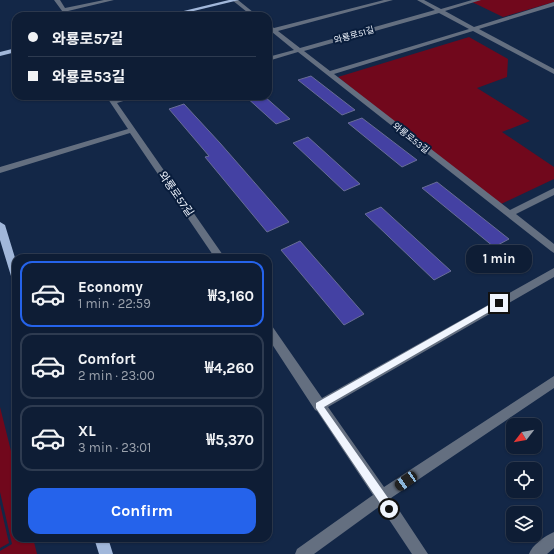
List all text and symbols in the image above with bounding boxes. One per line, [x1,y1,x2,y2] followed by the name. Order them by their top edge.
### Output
[333,25,375,45] street label: 와룡로51길
[52,30,123,48] text: 와룡로57길
[52,68,125,86] text: 와룡로53길
[391,121,431,155] street label: 와룡로53길
[156,169,196,219] street label: 와룡로57길
[466,245,532,273] callout: 1 min
[483,251,515,266] text: 1 min
[30,276,66,312] icon: car
[78,278,143,296] text: Economy
[208,287,254,305] text: ₩3,160
[490,294,508,312] route end
[78,296,151,311] text: 1 min · 22:59
[30,348,66,384] icon: car
[78,350,136,368] text: Comfort
[205,359,254,377] text: ₩4,260
[78,368,155,383] text: 2 min · 23:00
[506,418,542,454] north arrow
[506,418,542,542] map controls
[30,420,66,456] icon: car
[78,422,96,440] text: XL
[206,431,254,449] text: ₩5,370
[78,440,151,455] text: 3 min · 23:01
[506,462,542,498] button: locate
[393,469,419,493] car
[28,488,256,534] button: Confirm
[380,500,398,518] route start
[506,506,542,542] button: layers

